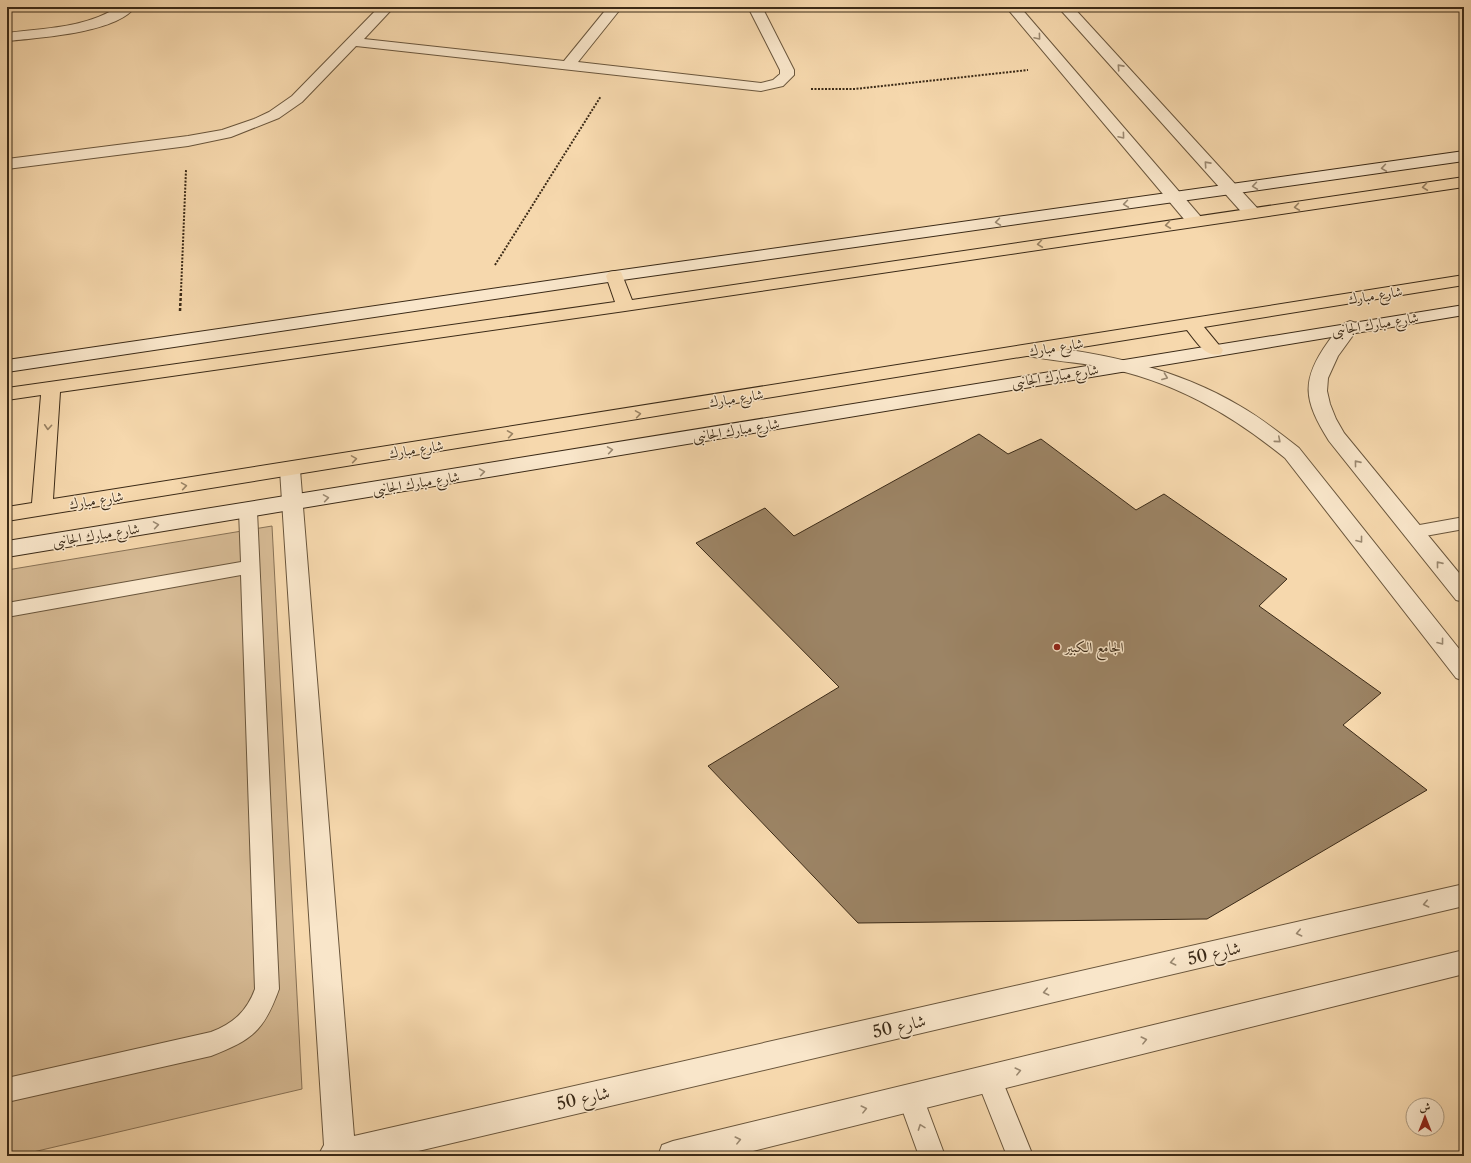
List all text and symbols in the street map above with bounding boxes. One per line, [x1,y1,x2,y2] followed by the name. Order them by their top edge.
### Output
[1034,32,1041,39] one-way arrow
[1117,64,1124,72] one-way arrow
[1118,131,1125,138] one-way arrow
[1204,161,1211,168] one-way arrow
[1381,163,1387,172] one-way arrow
[1252,181,1258,190] one-way arrow
[1422,182,1429,191] one-way arrow
[1123,199,1129,208] one-way arrow
[1294,202,1300,210] one-way arrow
[995,217,1001,226] one-way arrow
[1165,220,1171,229] one-way arrow
[1037,239,1043,248] one-way arrow
[1346,282,1404,311] street label: شارع مبارك
[1330,308,1420,343] street label: شارع مبارك الجانبى
[1027,334,1085,363] street label: شارع مبارك
[1010,360,1100,395] street label: شارع مبارك الجانبى
[1161,372,1168,380] one-way arrow
[707,385,765,414] street label: شارع مبارك
[635,410,641,419] one-way arrow
[691,414,781,449] street label: شارع مبارك الجانبى
[44,424,53,430] one-way arrow
[507,430,513,439] one-way arrow
[387,436,445,465] street label: شارع مبارك
[1273,436,1280,443] one-way arrow
[607,447,613,455] one-way arrow
[351,455,357,464] one-way arrow
[1355,460,1362,467] one-way arrow
[371,467,461,502] street label: شارع مبارك الجانبى
[479,468,485,477] one-way arrow
[181,482,187,491] one-way arrow
[67,487,125,516] street label: شارع مبارك
[323,494,329,503] one-way arrow
[51,519,141,554] street label: شارع مبارك الجانبى
[153,522,159,530] one-way arrow
[1356,535,1363,542] one-way arrow
[1437,561,1444,568] one-way arrow
[1063,638,1124,661] place label: الجامع الكبير
[1436,638,1443,645] one-way arrow
[1052,642,1062,652] marker: الجامع الكبير
[1423,899,1430,908] one-way arrow
[1296,929,1302,937] one-way arrow
[1185,937,1243,973] street label: شارع 50
[1169,958,1176,966] one-way arrow
[1043,987,1049,995] one-way arrow
[870,1010,928,1046] street label: شارع 50
[1141,1037,1147,1045] one-way arrow
[1014,1068,1021,1076] one-way arrow
[554,1082,612,1118] street label: شارع 50
[1405,1097,1445,1137] north arrow
[1420,1100,1431,1114] text: ش
[861,1106,868,1114] one-way arrow
[918,1124,926,1131] one-way arrow
[735,1137,741,1145] one-way arrow

